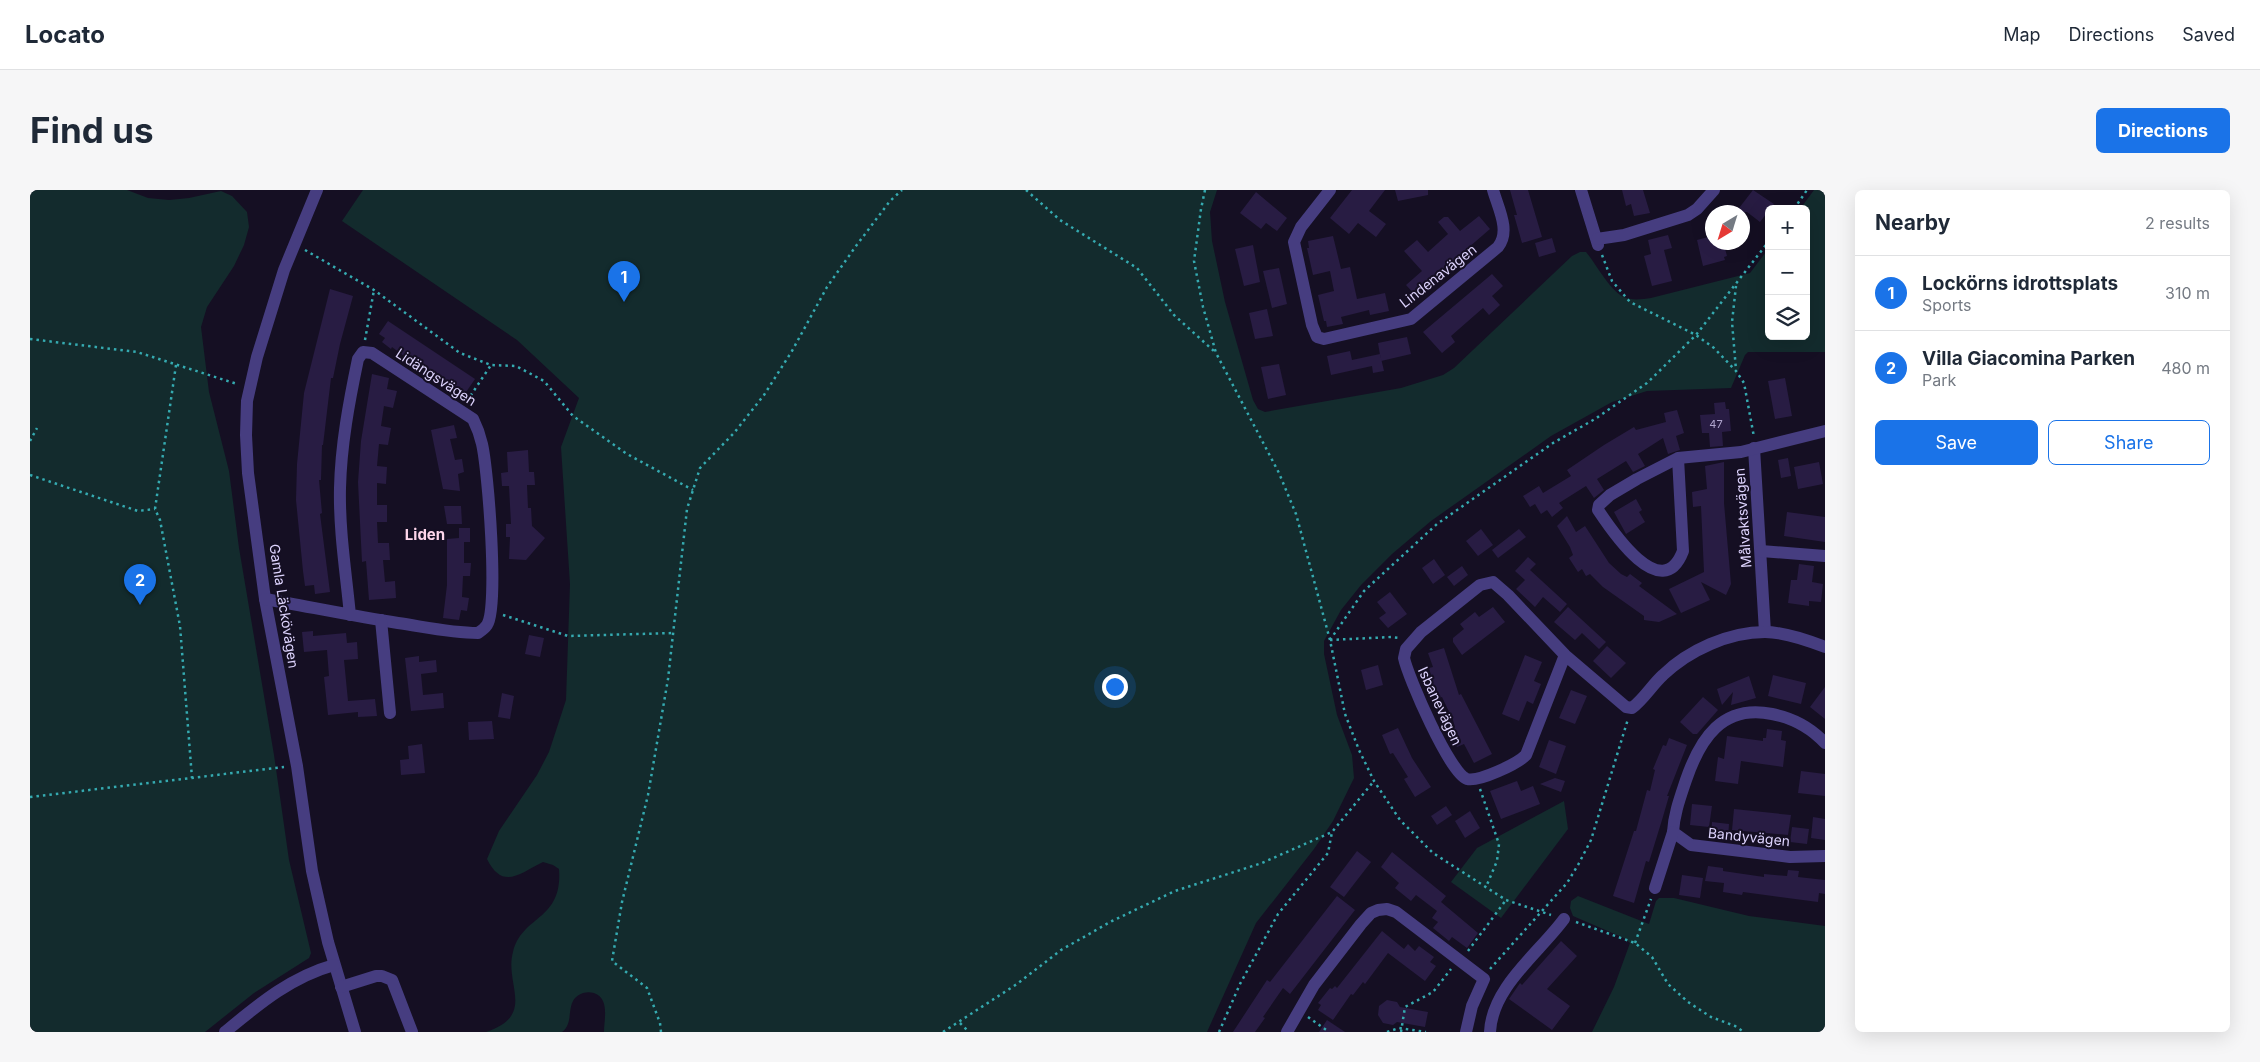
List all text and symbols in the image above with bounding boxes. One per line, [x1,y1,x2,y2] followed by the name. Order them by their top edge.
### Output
[25,20,105,49] text: Locato
[2003,24,2041,45] text: Map
[2069,24,2154,45] text: Directions
[2182,24,2235,45] text: Saved
[2096,108,2230,153] button: Directions
[30,109,154,151] text: Find us
[1705,205,1750,250] north arrow
[1765,205,1810,340] map controls
[1765,205,1810,250] button: +
[1875,210,1950,235] text: Nearby
[2145,213,2210,233] text: 2 results
[1396,240,1480,311] street label: Lindenavägen
[1765,250,1810,295] button: −
[608,261,640,302] pin: 1
[1922,272,2118,295] text: Lockörns idrottsplats
[1888,283,1894,303] text: 1
[2165,283,2210,303] text: 310 m
[1765,295,1810,340] button: layers
[1922,295,1971,315] text: Sports
[393,344,480,409] street label: Lidängsvägen
[1922,347,2135,370] text: Villa Giacomina Parken
[1886,358,1896,378] text: 2
[2161,358,2210,378] text: 480 m
[1922,370,1956,390] text: Park
[1709,417,1723,431] house number: 47
[1875,420,2038,465] button: Save
[2048,420,2210,465] button: Share
[1731,468,1754,568] street label: Målvaktsvägen
[405,525,445,544] district label: Liden
[266,543,303,669] street label: Gamla Läckövägen
[124,564,156,605] pin: 2
[1415,664,1466,748] street label: Isbanevägen
[1102,674,1128,700] your location
[1707,824,1791,849] street label: Bandyvägen

